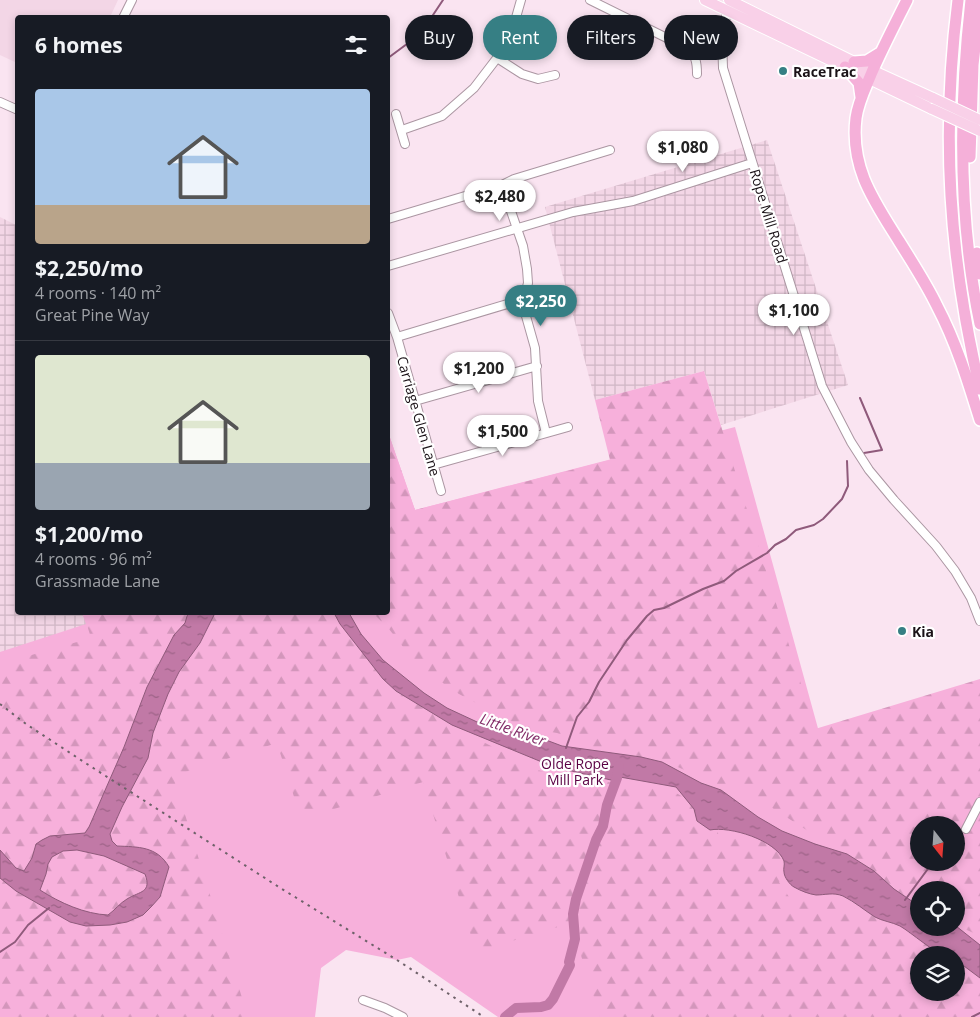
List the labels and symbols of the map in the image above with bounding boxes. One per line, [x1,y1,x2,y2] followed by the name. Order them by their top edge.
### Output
[793,62,856,81] place label: RaceTrac
[777,65,789,77] marker: RaceTrac
[642,130,724,173] pin: $1,080
[746,167,792,265] street label: Rope Mill Road
[459,180,541,222] pin: $2,480
[500,284,582,327] pin: $2,250
[753,294,835,336] pin: $1,100
[438,352,520,394] pin: $1,200
[393,354,445,478] street label: Carriage Glen Lane
[462,414,544,457] pin: $1,500
[912,622,934,641] place label: Kia
[896,625,908,637] marker: Kia
[477,708,550,751] water label: Little River
[541,754,609,789] park label: Olde Rope Mill Park
[910,816,965,871] north arrow

